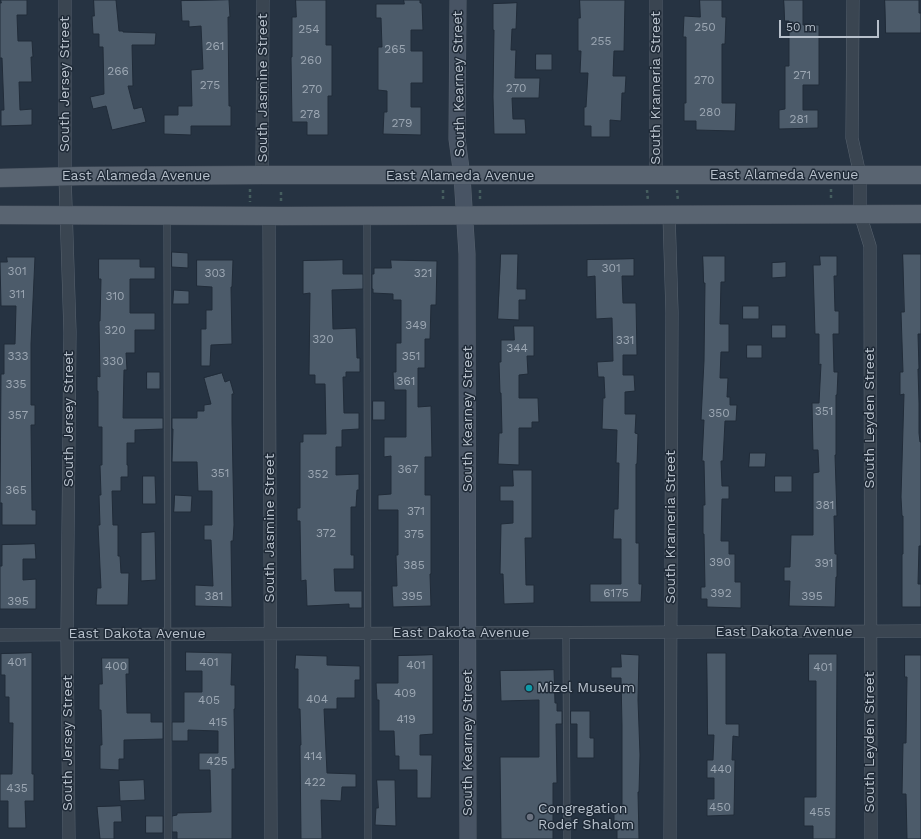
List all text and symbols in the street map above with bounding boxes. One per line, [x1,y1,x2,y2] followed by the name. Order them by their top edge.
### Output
[449,11,469,157] street label: South Kearney Street
[648,11,664,165] street label: South Krameria Street
[781,12,881,38] scale bar
[255,13,271,163] street label: South Jasmine Street
[57,16,73,152] street label: South Jersey Street
[694,20,716,34] house number: 250
[786,20,816,34] text: 50 m
[298,22,320,36] house number: 254
[591,34,611,48] house number: 255
[206,39,224,53] house number: 261
[384,42,406,56] house number: 265
[300,53,322,67] house number: 260
[107,64,129,78] house number: 266
[793,68,811,82] house number: 271
[694,73,714,87] house number: 270
[200,78,220,92] house number: 275
[506,81,526,95] house number: 270
[302,82,322,96] house number: 270
[699,105,721,119] house number: 280
[300,107,320,121] house number: 278
[789,112,809,126] house number: 281
[392,116,412,130] house number: 279
[710,167,858,183] street label: East Alameda Avenue
[62,168,210,184] street label: East Alameda Avenue
[386,168,534,184] street label: East Alameda Avenue
[601,261,621,275] house number: 301
[7,264,27,278] house number: 301
[204,266,226,280] house number: 303
[414,266,432,280] house number: 321
[9,287,25,301] house number: 311
[105,289,125,303] house number: 310
[405,318,427,332] house number: 349
[104,323,126,337] house number: 320
[312,332,334,346] house number: 320
[616,333,634,347] house number: 331
[506,341,528,355] house number: 344
[460,346,476,492] street label: South Kearney Street
[862,348,878,488] street label: South Leyden Street
[8,349,28,363] house number: 333
[402,349,420,363] house number: 351
[61,351,77,487] street label: South Jersey Street
[102,354,124,368] house number: 330
[397,374,415,388] house number: 361
[6,377,26,391] house number: 335
[815,404,833,418] house number: 351
[708,406,730,420] house number: 350
[8,408,28,422] house number: 357
[663,450,679,604] street label: South Krameria Street
[262,453,278,603] street label: South Jasmine Street
[398,462,418,476] house number: 367
[211,466,229,480] house number: 351
[308,467,328,481] house number: 352
[5,483,27,497] house number: 365
[815,498,835,512] house number: 381
[407,504,425,518] house number: 371
[316,526,336,540] house number: 372
[404,527,424,541] house number: 375
[709,555,731,569] house number: 390
[814,556,834,570] house number: 391
[403,558,425,572] house number: 385
[603,586,629,600] house number: 6175
[710,586,732,600] house number: 392
[204,589,224,603] house number: 381
[401,589,423,603] house number: 395
[801,589,823,603] house number: 395
[7,594,29,608] house number: 395
[716,624,852,640] street label: East Dakota Avenue
[393,625,529,641] street label: East Dakota Avenue
[69,626,205,642] street label: East Dakota Avenue
[7,655,27,669] house number: 401
[199,655,219,669] house number: 401
[406,658,426,672] house number: 401
[105,659,127,673] house number: 400
[813,660,833,674] house number: 401
[460,670,476,816] street label: South Kearney Street
[862,672,878,812] street label: South Leyden Street
[60,675,76,811] street label: South Jersey Street
[537,680,635,696] place label: Mizel Museum
[524,683,534,693] marker: Mizel Museum
[394,686,416,700] house number: 409
[306,692,328,706] house number: 404
[198,693,220,707] house number: 405
[396,712,416,726] house number: 419
[209,715,227,729] house number: 415
[303,749,323,763] house number: 414
[206,754,228,768] house number: 425
[710,762,732,776] house number: 440
[304,775,326,789] house number: 422
[6,781,28,795] house number: 435
[709,800,731,814] house number: 450
[538,801,634,834] place label: Congregation Rodef Shalom
[809,805,831,819] house number: 455
[525,812,535,822] marker: Congregation Rodef Shalom

